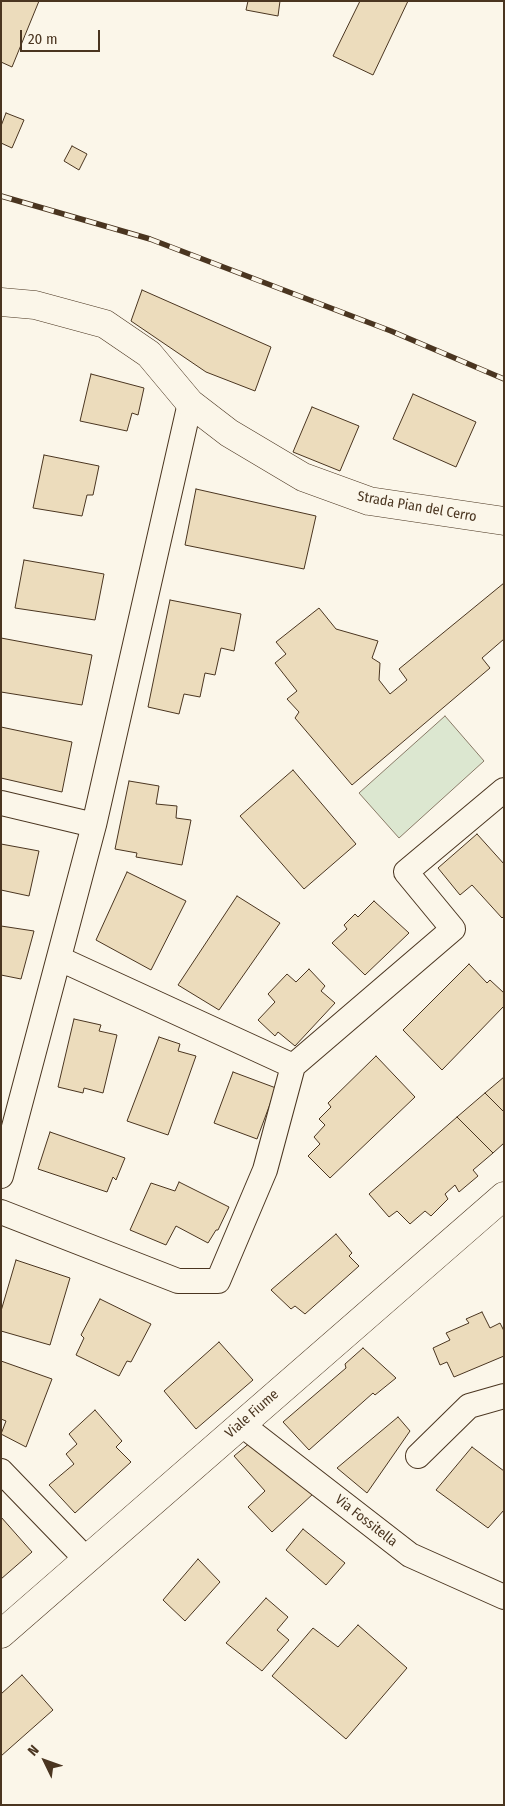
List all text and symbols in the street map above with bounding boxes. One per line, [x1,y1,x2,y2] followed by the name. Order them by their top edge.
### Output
[22,20,102,52] scale bar
[28,30,58,48] text: 20 m
[356,488,478,526] street label: Strada Pian del Cerro
[222,1386,282,1442] street label: Viale Fiume
[331,1491,401,1551] street label: Via Fossitella
[20,1736,70,1786] north arrow
[24,1742,43,1759] text: N

